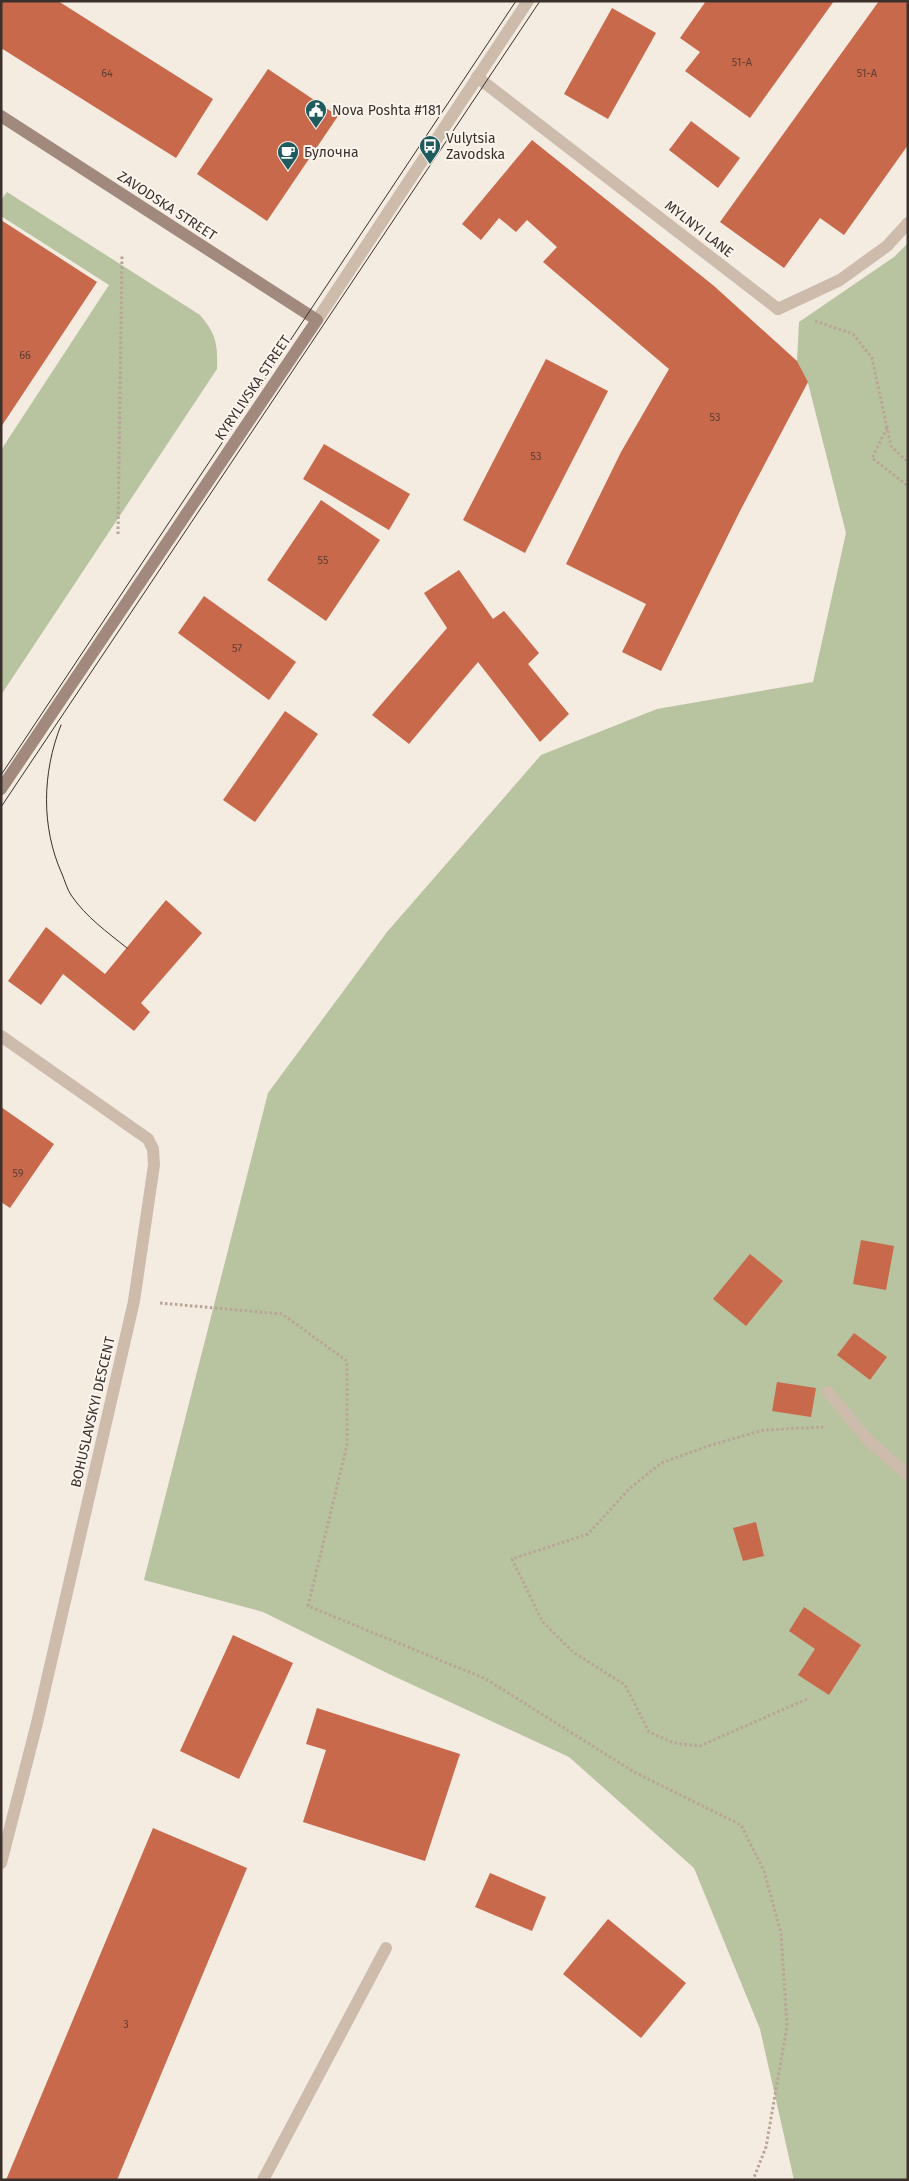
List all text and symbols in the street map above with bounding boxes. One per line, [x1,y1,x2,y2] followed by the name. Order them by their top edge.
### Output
[732,56,753,69] house number: 51-А
[101,67,113,80] house number: 64
[857,67,878,80] house number: 51-А
[304,98,328,129] public building icon: Nova Poshta #181
[332,102,441,119] place label: Nova Poshta #181
[446,130,505,163] place label: Vulytsia Zavodska
[418,134,442,165] bus stop icon: Vulytsia Zavodska
[276,140,300,171] cafe icon: Булочна
[304,144,359,161] place label: Булочна
[114,168,220,245] street label: ZAVODSKA STREET
[661,197,737,261] street label: MYLNYI LANE
[211,332,295,444] street label: KYRYLIVSKA STREET
[19,349,31,362] house number: 66
[710,411,720,424] house number: 53
[531,450,541,463] house number: 53
[318,554,329,567] house number: 55
[232,642,242,655] house number: 57
[12,1167,24,1180] house number: 59
[67,1334,119,1489] street label: BOHUSLAVSKYI DESCENT
[123,2018,129,2031] house number: 3

